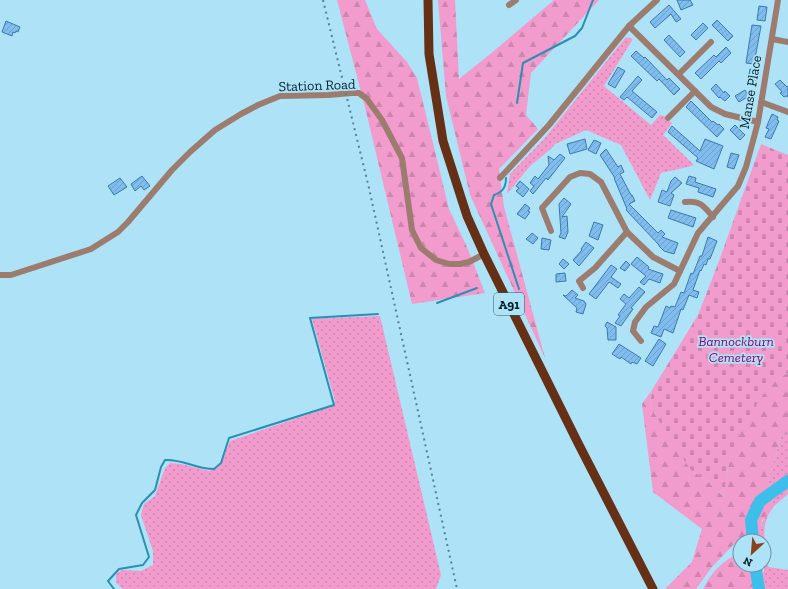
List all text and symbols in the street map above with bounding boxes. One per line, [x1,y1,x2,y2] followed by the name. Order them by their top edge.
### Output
[736,54,765,130] street label: Manse Place
[278,76,356,95] street label: Station Road
[494,293,524,315] road number: A91
[698,333,774,366] park label: Bannockburn Cemetery
[732,533,772,573] north arrow
[741,554,754,569] text: N

